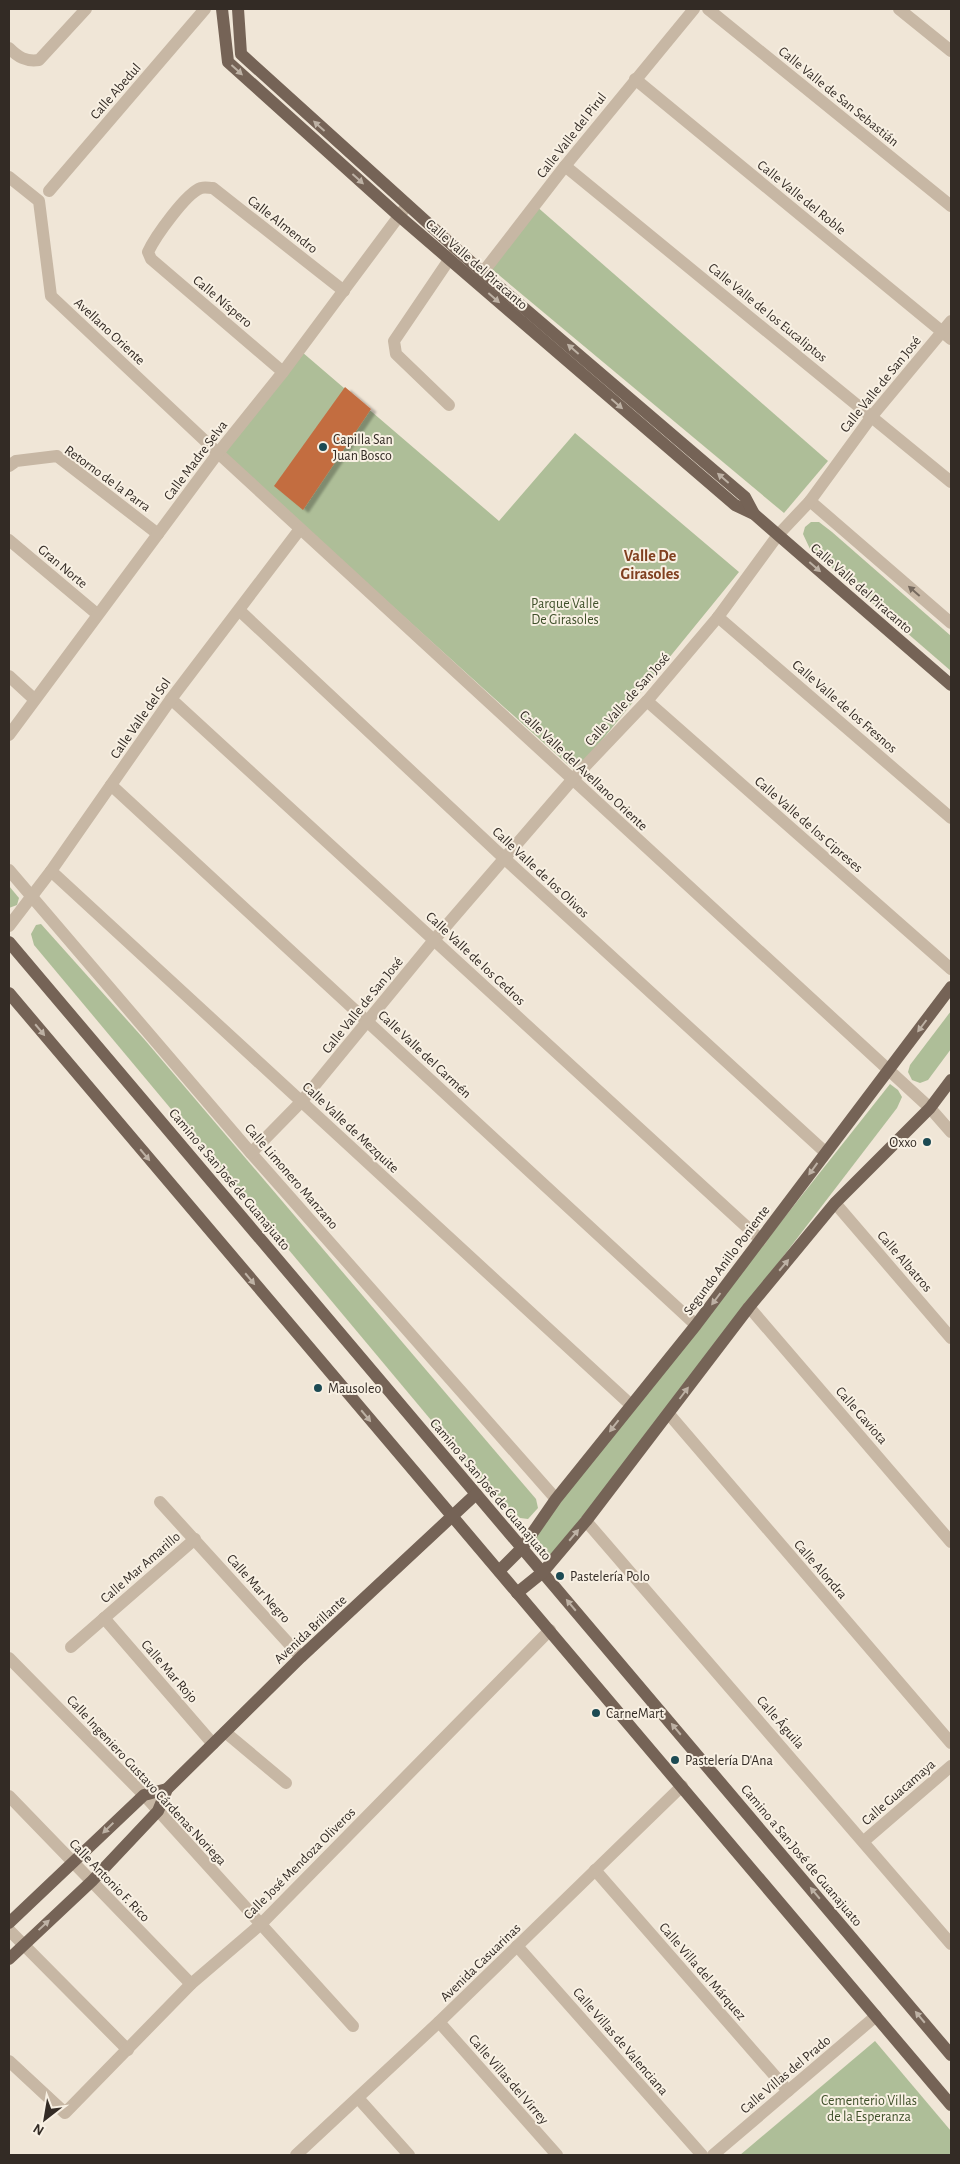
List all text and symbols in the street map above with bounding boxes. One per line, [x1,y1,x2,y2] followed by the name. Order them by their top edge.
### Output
[776,44,901,149] street label: Calle Valle de San Sebastián
[88,61,144,122] street label: Calle Abedul
[231,65,244,76] one-way arrow
[534,90,609,181] street label: Calle Valle del Pirul
[314,120,326,132] one-way arrow
[754,158,848,238] street label: Calle Valle del Roble
[351,174,364,185] one-way arrow
[245,193,320,256] street label: Calle Almendro
[423,217,530,313] street label: Calle Valle del Piracanto
[705,261,829,365] street label: Calle Valle de los Eucaliptos
[190,273,255,331] street label: Calle Níspero
[487,292,500,303] one-way arrow
[71,296,147,368] street label: Avellano Oriente
[838,334,924,435] street label: Calle Valle de San José
[567,343,579,355] one-way arrow
[610,398,623,409] one-way arrow
[161,418,231,503] street label: Calle Madre Selva
[333,433,393,463] place label: Capilla San Juan Bosco
[317,441,329,453] marker: Capilla San Juan Bosco
[62,443,153,515] street label: Retorno de la Parra
[716,472,729,483] one-way arrow
[808,541,915,637] street label: Calle Valle del Piracanto
[35,542,90,591] street label: Gran Norte
[621,548,679,582] district label: Valle De Girasoles
[808,561,820,573] one-way arrow
[908,586,921,597] one-way arrow
[531,597,599,627] park label: Parque Valle De Girasoles
[583,651,673,749] street label: Calle Valle de San José
[789,658,899,756] street label: Calle Valle de los Fresnos
[108,676,174,761] street label: Calle Valle del Sol
[517,708,650,834] street label: Calle Valle del Avellano Oriente
[752,774,865,875] street label: Calle Valle de los Cipreses
[489,825,591,921] street label: Calle Valle de los Olivos
[423,909,528,1008] street label: Calle Valle de los Cedros
[320,955,406,1056] street label: Calle Valle de San José
[375,1008,473,1101] street label: Calle Valle del Carmén
[917,1019,927,1033] one-way arrow
[35,1024,46,1037] one-way arrow
[299,1080,401,1176] street label: Calle Valle de Mezquite
[166,1106,293,1253] street label: Camino a San José de Guanajuato
[242,1121,341,1232] street label: Calle Limonero Manzano
[889,1136,917,1150] place label: Oxxo
[921,1136,933,1148] marker: Oxxo
[140,1148,151,1161] one-way arrow
[808,1162,818,1176] one-way arrow
[681,1203,772,1318] street label: Segundo Anillo Poniente
[874,1229,934,1295] street label: Calle Albatros
[779,1259,790,1272] one-way arrow
[244,1272,256,1284] one-way arrow
[710,1292,721,1305] one-way arrow
[312,1382,324,1394] marker: Mausoleo
[328,1382,381,1396] place label: Mausoleo
[833,1384,890,1447] street label: Calle Gaviota
[679,1386,689,1399] one-way arrow
[361,1409,372,1422] one-way arrow
[427,1416,554,1563] street label: Camino a San José de Guanajuato
[609,1419,620,1432] one-way arrow
[98,1529,183,1606] street label: Calle Mar Amarillo
[568,1529,579,1541] one-way arrow
[791,1537,850,1602] street label: Calle Alondra
[224,1552,293,1626] street label: Calle Mar Negro
[554,1570,566,1582] marker: Pastelería Polo
[570,1570,650,1584] place label: Pastelería Polo
[272,1593,350,1667] street label: Avenida Brillante
[565,1599,576,1612] one-way arrow
[138,1638,200,1706] street label: Calle Mar Rojo
[754,1692,809,1752] street label: Calle Águila
[64,1693,229,1869] street label: Calle Ingeniero Gustavo Cárdenas Noriega
[590,1707,602,1719] marker: CarneMart
[606,1707,665,1721] place label: CarneMart
[670,1723,681,1736] one-way arrow
[669,1754,681,1766] marker: Pastelería D'Ana
[685,1754,773,1768] place label: Pastelería D'Ana
[859,1757,939,1828] street label: Calle Guacamaya
[738,1782,865,1929] street label: Camino a San José de Guanajuato
[241,1805,358,1922] street label: Calle José Mendoza Oliveros
[102,1822,114,1834] one-way arrow
[66,1837,152,1925] street label: Calle Antonio F. Rico
[809,1887,820,1900] one-way arrow
[37,1919,49,1931] one-way arrow
[656,1920,748,2023] street label: Calle Villa del Márquez
[438,1921,524,2005] street label: Avenida Casuarinas
[570,1985,671,2098] street label: Calle Villas de Valenciana
[914,2011,925,2024] one-way arrow
[466,2032,551,2127] street label: Calle Villas del Virrey
[738,2033,834,2116] street label: Calle Villas del Prado
[20,2094,70,2144] north arrow
[821,2094,917,2124] park label: Cementerio Villas de la Esperanza
[31,2121,47,2138] text: N

